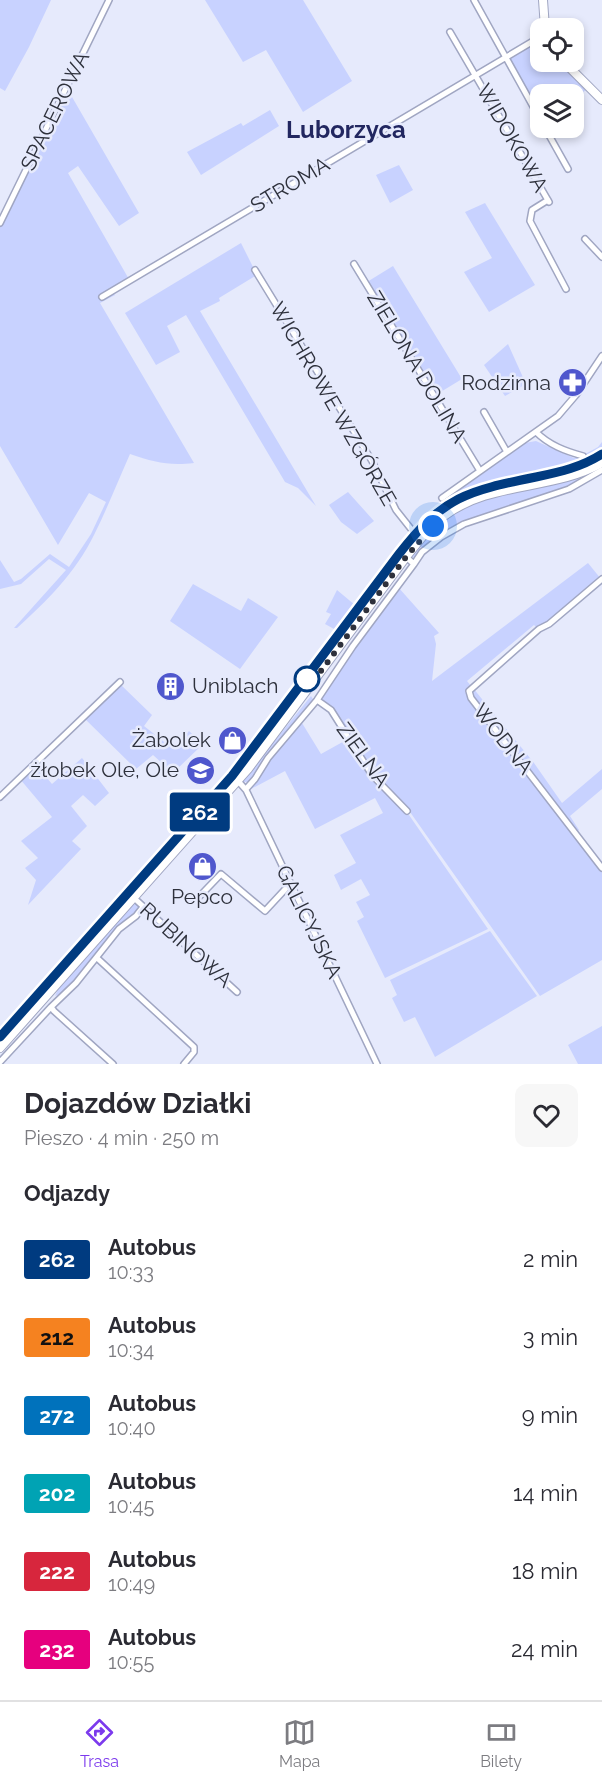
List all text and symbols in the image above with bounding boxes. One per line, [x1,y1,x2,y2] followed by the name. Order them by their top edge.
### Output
[530,18,584,138] map controls
[530,18,584,72] button: locate
[15,47,94,174] street label: SPACEROWA
[471,79,553,196] street label: WIDOKOWA
[530,84,584,138] button: layers
[286,115,406,144] district label: Luborzyca
[246,151,334,218] street label: STROMA
[362,286,473,447] street label: ZIELONA DOLINA
[265,298,402,510] street label: WICHROWE WZGÓRZE
[556,367,588,399] pharmacy icon: Rodzinna
[461,370,551,395] place label: Rodzinna
[418,511,448,541] your location
[294,666,320,692] unlabelled marker
[155,670,187,702] building icon: Uniblach
[192,673,278,698] place label: Uniblach
[468,698,539,779] street label: WODNA
[332,717,395,792] street label: ZIELNA
[216,724,248,756] shop icon: Żabolek
[132,727,211,752] place label: Żabolek
[184,754,216,786] school or university icon: żłobek Ole, Ole
[31,757,179,782] place label: żłobek Ole, Ole
[166,792,234,832] line badge: 262
[182,800,218,825] text: 262
[186,850,218,882] shop icon: Pepco
[271,861,348,983] street label: GALICYJSKA
[171,884,233,909] place label: Pepco
[135,897,237,992] street label: RUBINOWA
[515,1084,578,1147] button: heart
[24,1087,251,1120] text: Dojazdów Działki
[24,1126,219,1150] text: Pieszo · 4 min · 250 m
[24,1180,110,1206] text: Odjazdy
[108,1234,196,1260] text: Autobus
[523,1246,578,1272] text: 2 min
[39,1247,75,1272] text: 262
[108,1260,154,1284] text: 10:33
[108,1312,196,1338] text: Autobus
[523,1324,578,1350] text: 3 min
[40,1325,74,1350] text: 212
[108,1338,154,1362] text: 10:34
[108,1390,196,1416] text: Autobus
[522,1402,578,1428] text: 9 min
[39,1403,75,1428] text: 272
[108,1416,156,1440] text: 10:40
[108,1468,196,1494] text: Autobus
[513,1480,578,1506] text: 14 min
[39,1481,75,1506] text: 202
[108,1494,154,1518] text: 10:45
[108,1546,196,1572] text: Autobus
[512,1558,578,1584] text: 18 min
[39,1559,75,1584] text: 222
[108,1572,155,1596] text: 10:49
[108,1624,196,1650] text: Autobus
[511,1636,578,1662] text: 24 min
[39,1637,75,1662] text: 232
[108,1650,154,1674] text: 10:55
[80,1716,119,1771] tab: Trasa
[279,1716,320,1771] tab: Mapa
[480,1716,522,1771] tab: Bilety

